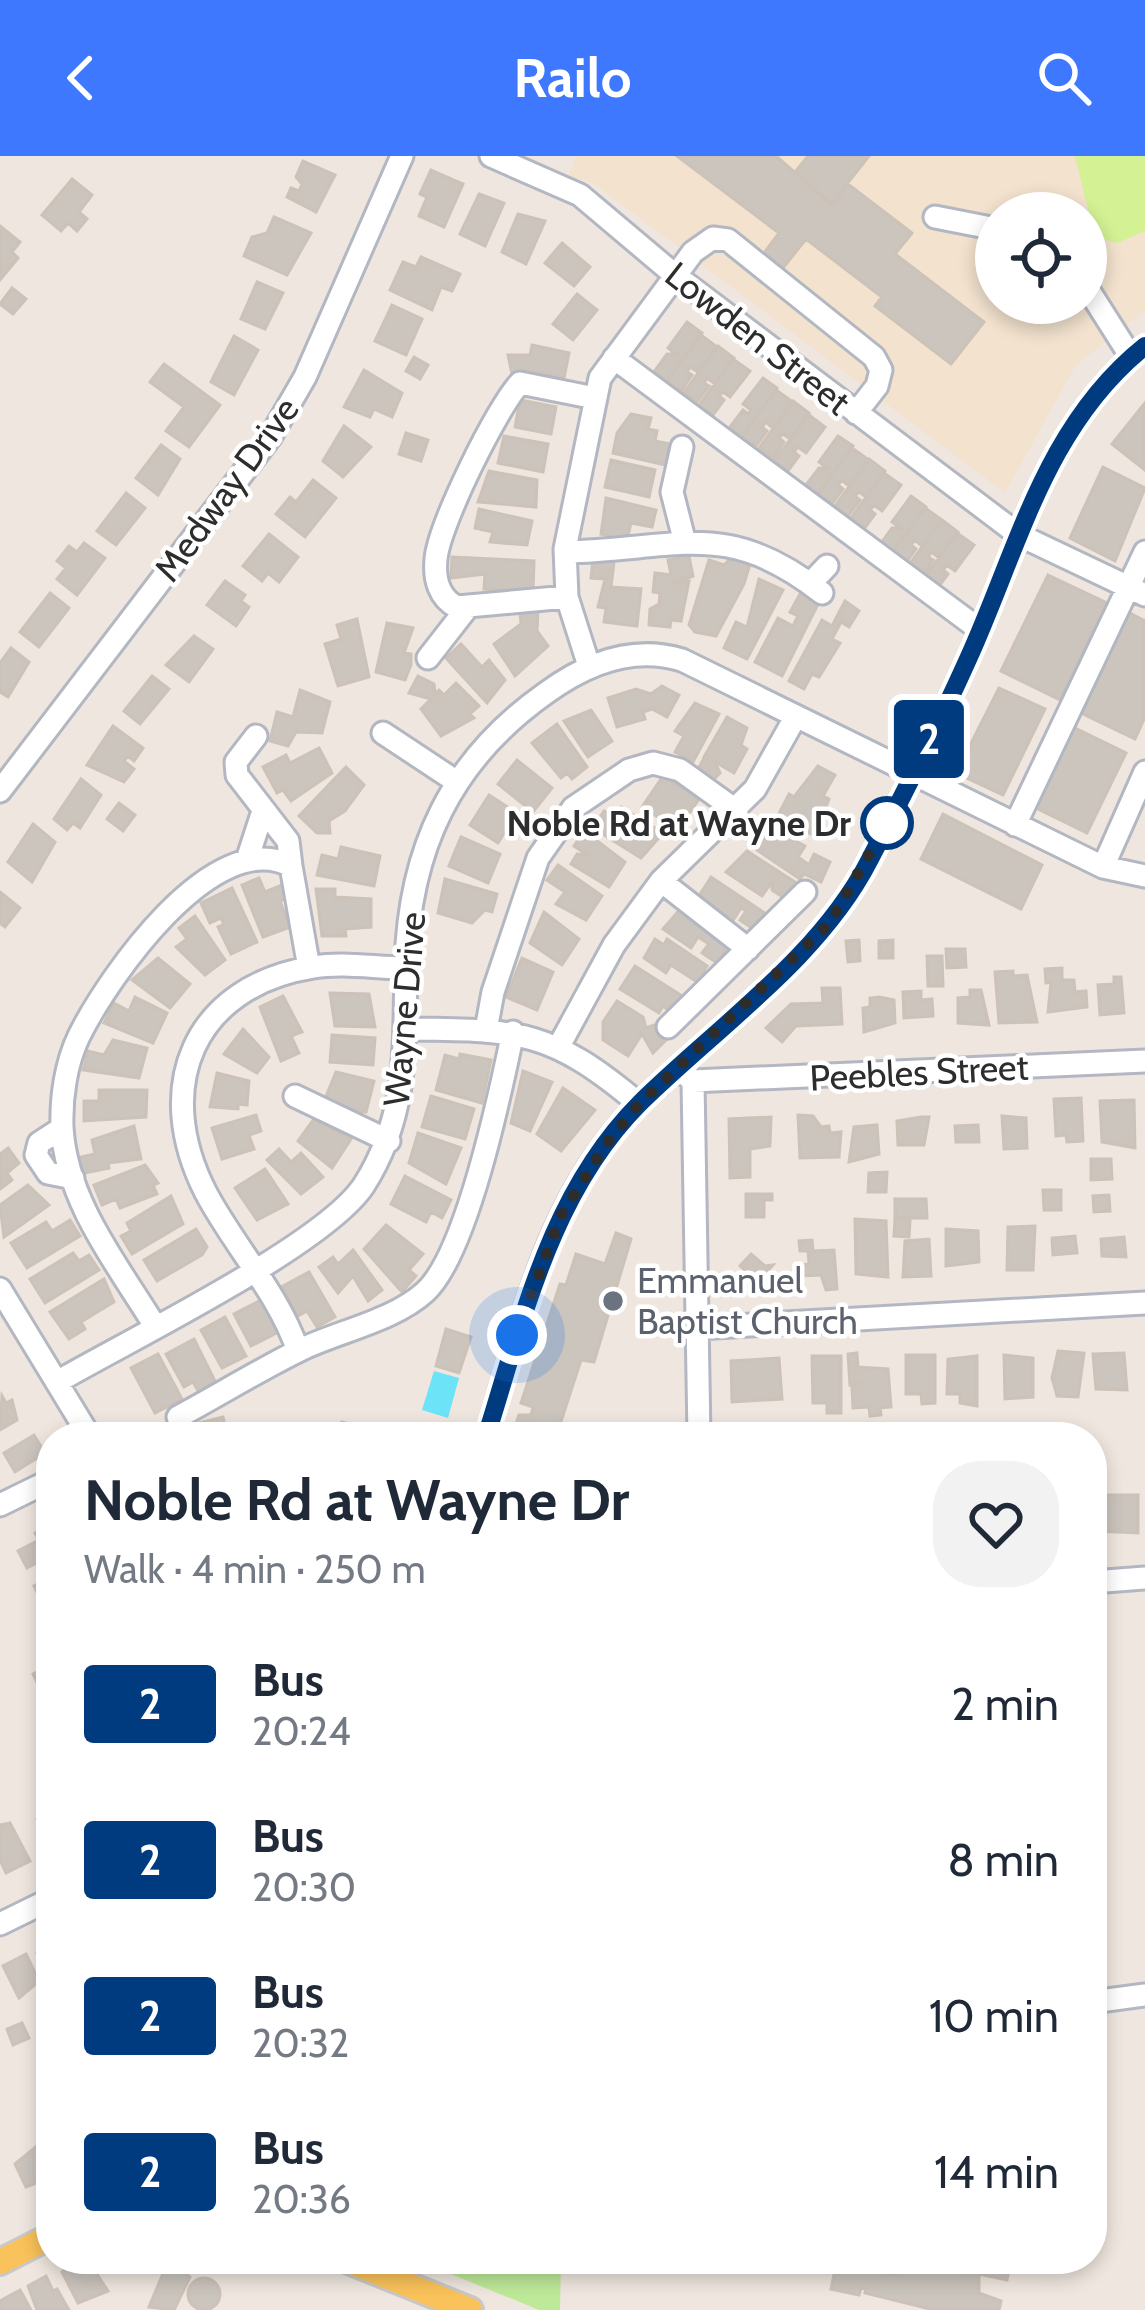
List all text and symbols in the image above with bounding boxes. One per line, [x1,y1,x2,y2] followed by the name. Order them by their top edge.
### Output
[48,45,114,111] icon: back
[513,45,632,111] text: Railo
[1031,45,1097,111] icon: search
[975,192,1107,324] map controls
[975,192,1107,324] button: locate
[657,252,859,424] street label: Lowden Street
[144,388,308,590] street label: Medway Drive
[890,700,968,778] line badge: 2
[918,713,940,765] text: 2
[862,798,912,848] marker: Noble Rd at Wayne Dr
[507,801,851,845] place label: Noble Rd at Wayne Dr
[374,910,434,1108] street label: Wayne Drive
[808,1044,1030,1100] street label: Peebles Street
[637,1258,858,1343] place label: Emmanuel Baptist Church
[600,1288,626,1314] marker: Emmanuel Baptist Church
[487,1305,547,1365] your location
[933,1461,1059,1587] button: heart
[84,1465,629,1534] text: Noble Rd at Wayne Dr
[84,1545,426,1593] text: Walk · 4 min · 250 m
[252,1653,324,1707] text: Bus
[951,1677,1059,1731] text: 2 min
[139,1678,161,1730] text: 2
[252,1707,351,1755] text: 20:24
[252,1809,324,1863] text: Bus
[947,1833,1059,1887] text: 8 min
[139,1834,161,1886] text: 2
[252,1863,356,1911] text: 20:30
[252,1965,324,2019] text: Bus
[929,1989,1059,2043] text: 10 min
[139,1990,161,2042] text: 2
[252,2019,349,2067] text: 20:32
[252,2121,324,2175] text: Bus
[934,2145,1059,2199] text: 14 min
[139,2146,161,2198] text: 2
[252,2175,351,2223] text: 20:36

